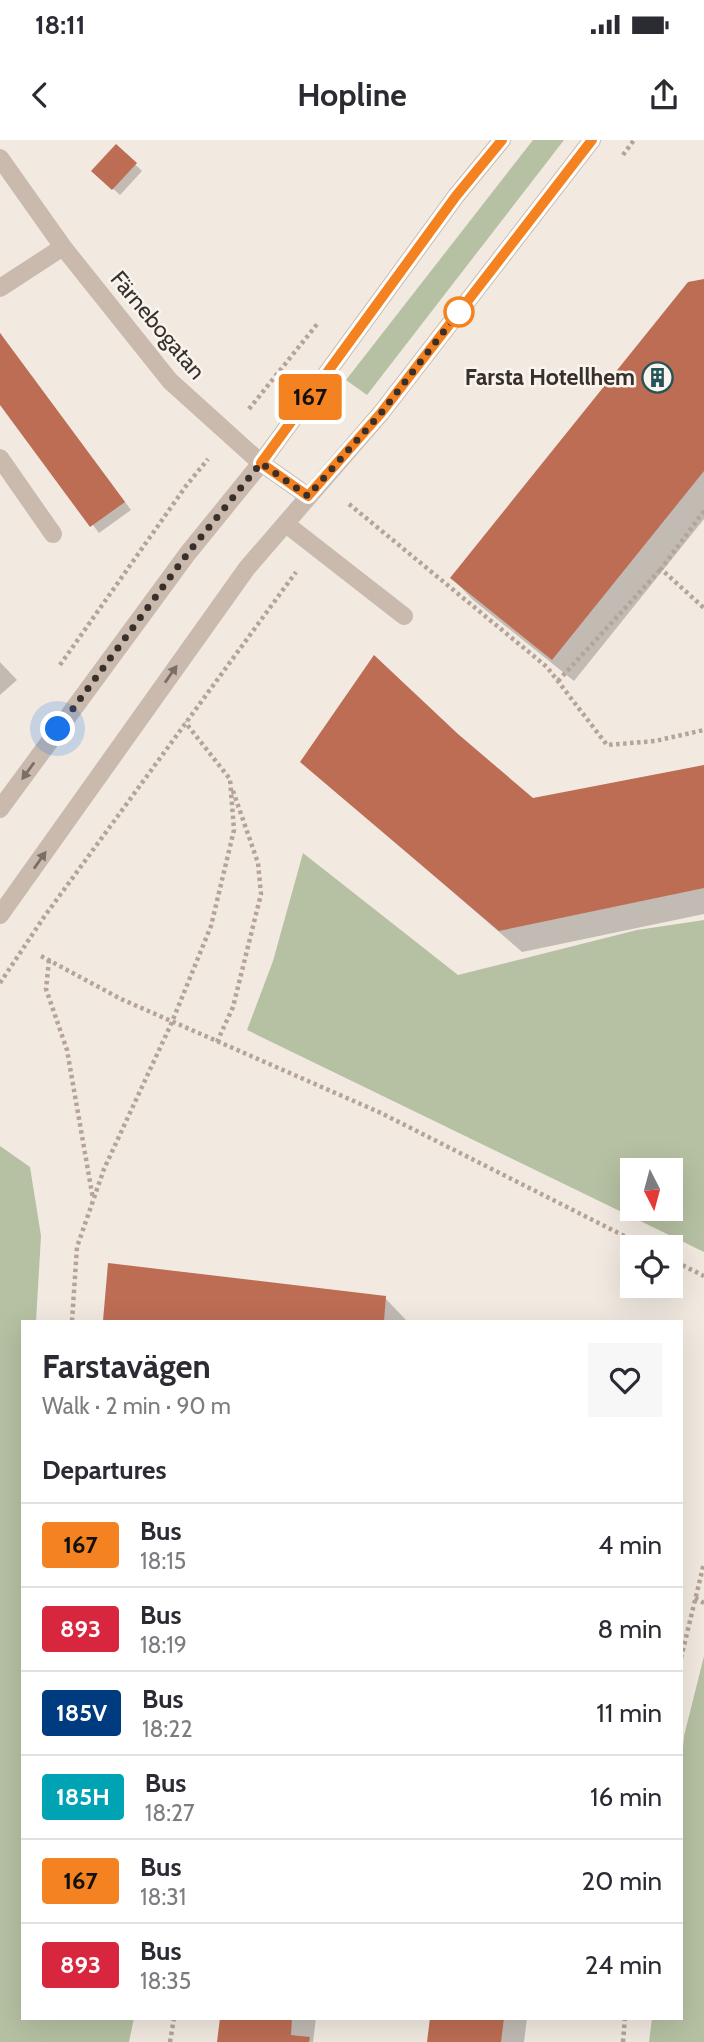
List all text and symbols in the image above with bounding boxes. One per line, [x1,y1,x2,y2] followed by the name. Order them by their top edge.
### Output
[35,9,85,41] text: 18:11
[297,75,407,114] text: Hopline
[21,76,59,114] icon: back
[645,76,683,114] icon: share
[105,265,211,385] street label: Färnebogatan
[444,297,474,327] unlabelled marker
[641,360,675,394] building icon: Farsta Hotellhem
[465,363,635,391] place label: Farsta Hotellhem
[270,374,350,420] line badge: 167
[293,382,327,411] text: 167
[164,665,178,683] one-way arrow
[40,711,75,746] your location
[21,762,35,780] one-way arrow
[33,851,47,869] one-way arrow
[620,1158,682,1222] north arrow
[620,1158,683,1298] map controls
[620,1235,683,1298] button: locate
[588,1343,662,1417] button: heart
[42,1346,211,1386] text: Farstavägen
[42,1392,231,1420] text: Walk · 2 min · 90 m
[42,1454,166,1486] text: Departures
[140,1515,181,1547] text: Bus
[598,1529,662,1561] text: 4 min
[63,1530,98,1559] text: 167
[140,1547,186,1575] text: 18:15
[140,1599,181,1631] text: Bus
[598,1613,662,1645] text: 8 min
[60,1614,101,1643] text: 893
[140,1631,187,1659] text: 18:19
[142,1683,184,1715] text: Bus
[596,1697,662,1729] text: 11 min
[56,1698,107,1727] text: 185V
[142,1715,192,1743] text: 18:22
[145,1767,186,1799] text: Bus
[590,1781,662,1813] text: 16 min
[56,1782,110,1811] text: 185H
[145,1799,195,1827] text: 18:27
[140,1851,181,1883] text: Bus
[582,1865,662,1897] text: 20 min
[63,1866,98,1895] text: 167
[140,1883,186,1911] text: 18:31
[140,1935,181,1967] text: Bus
[585,1949,662,1981] text: 24 min
[60,1950,101,1979] text: 893
[140,1967,191,1995] text: 18:35

